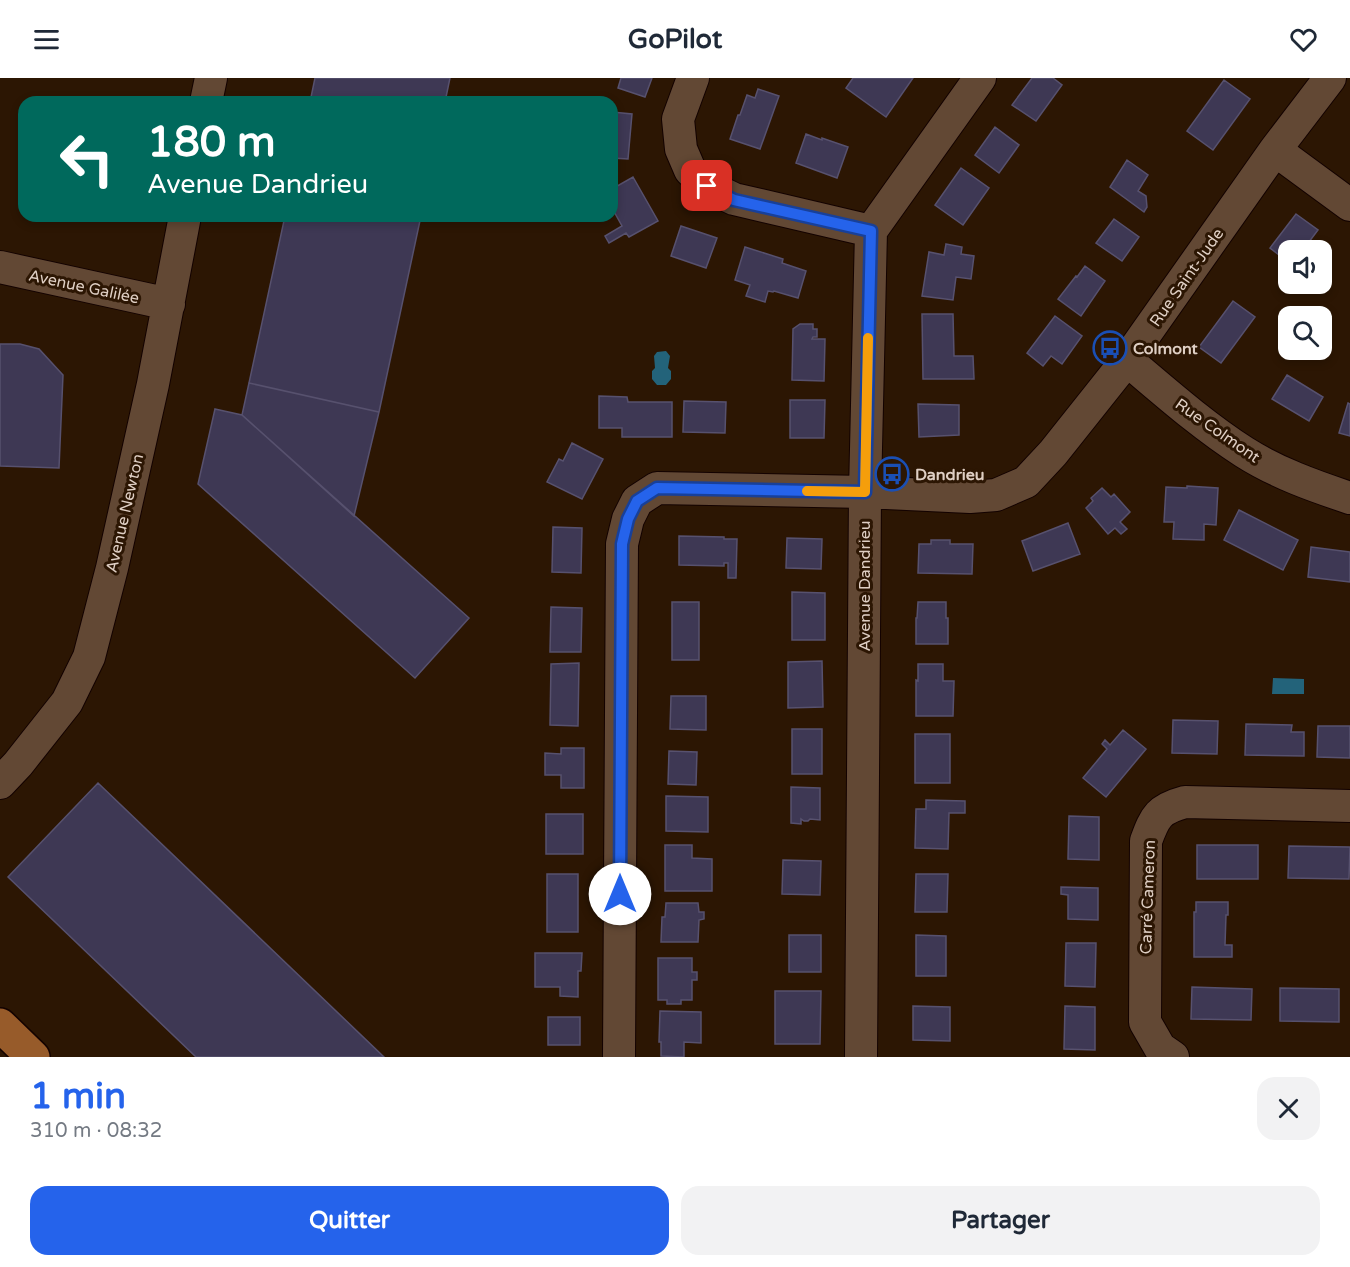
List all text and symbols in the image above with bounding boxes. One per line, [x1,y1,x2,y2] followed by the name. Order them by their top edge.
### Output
[30,23,63,56] icon: menu
[628,23,722,56] text: GoPilot
[1287,23,1320,56] icon: heart
[147,117,276,168] text: 180 m
[48,120,126,198] icon: left
[681,160,732,211] pin
[147,168,368,201] text: Avenue Dandrieu
[690,169,723,202] icon: arrive
[1145,224,1228,331] street label: Rue Saint-Jude
[1278,240,1332,360] map controls
[1278,240,1332,294] button: sound
[27,265,141,308] street label: Avenue Galilée
[1278,306,1332,360] button: search
[1092,330,1128,366] bus stop icon: Colmont
[1133,339,1199,359] place label: Colmont
[1171,394,1264,467] street label: Rue Colmont
[102,452,148,575] street label: Avenue Newton
[874,456,910,492] bus stop icon: Dandrieu
[915,465,985,485] place label: Dandrieu
[855,520,875,652] street label: Avenue Dandrieu
[1136,839,1160,955] street label: Carré Cameron
[588,862,652,926] position arrow
[30,1075,126,1118] text: 1 min
[1257,1077,1320,1140] button: close
[30,1119,162,1143] text: 310 m · 08:32
[30,1186,669,1255] button: Quitter
[681,1186,1320,1255] button: Partager

